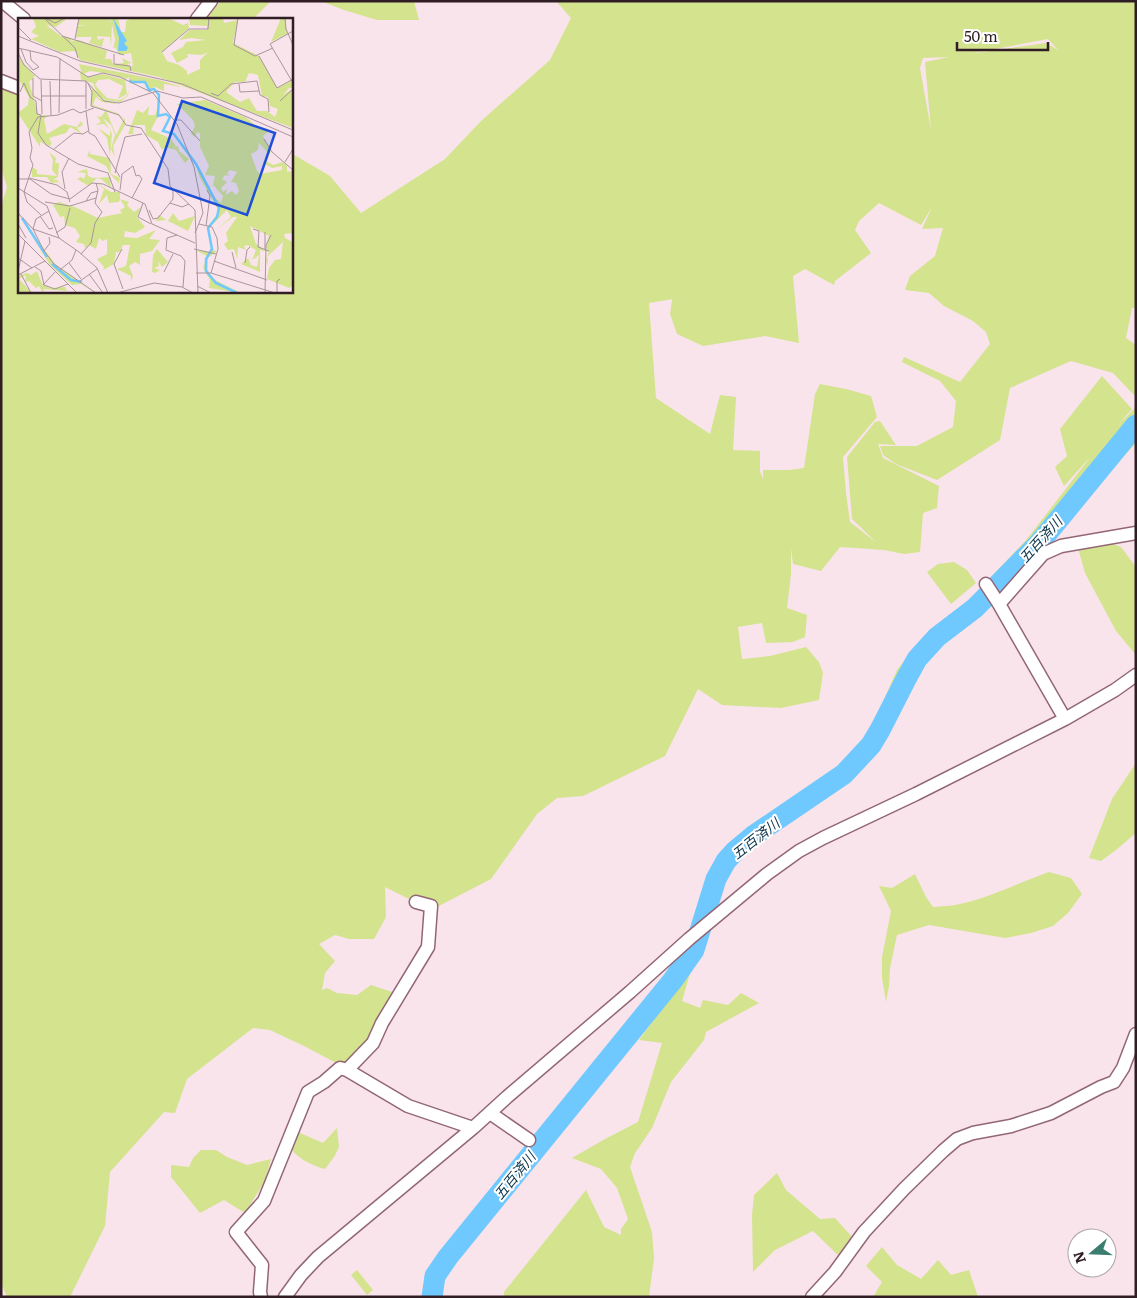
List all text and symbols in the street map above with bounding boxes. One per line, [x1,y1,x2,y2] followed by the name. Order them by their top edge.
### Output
[18,18,292,292] inset map
[957,20,1048,52] scale bar
[964,24,998,47] text: 50 m
[1014,510,1068,566] water label: 五百済川
[727,812,785,863] water label: 五百済川
[489,1145,541,1203] water label: 五百済川
[1067,1228,1117,1278] north arrow
[1067,1249,1090,1266] text: N

